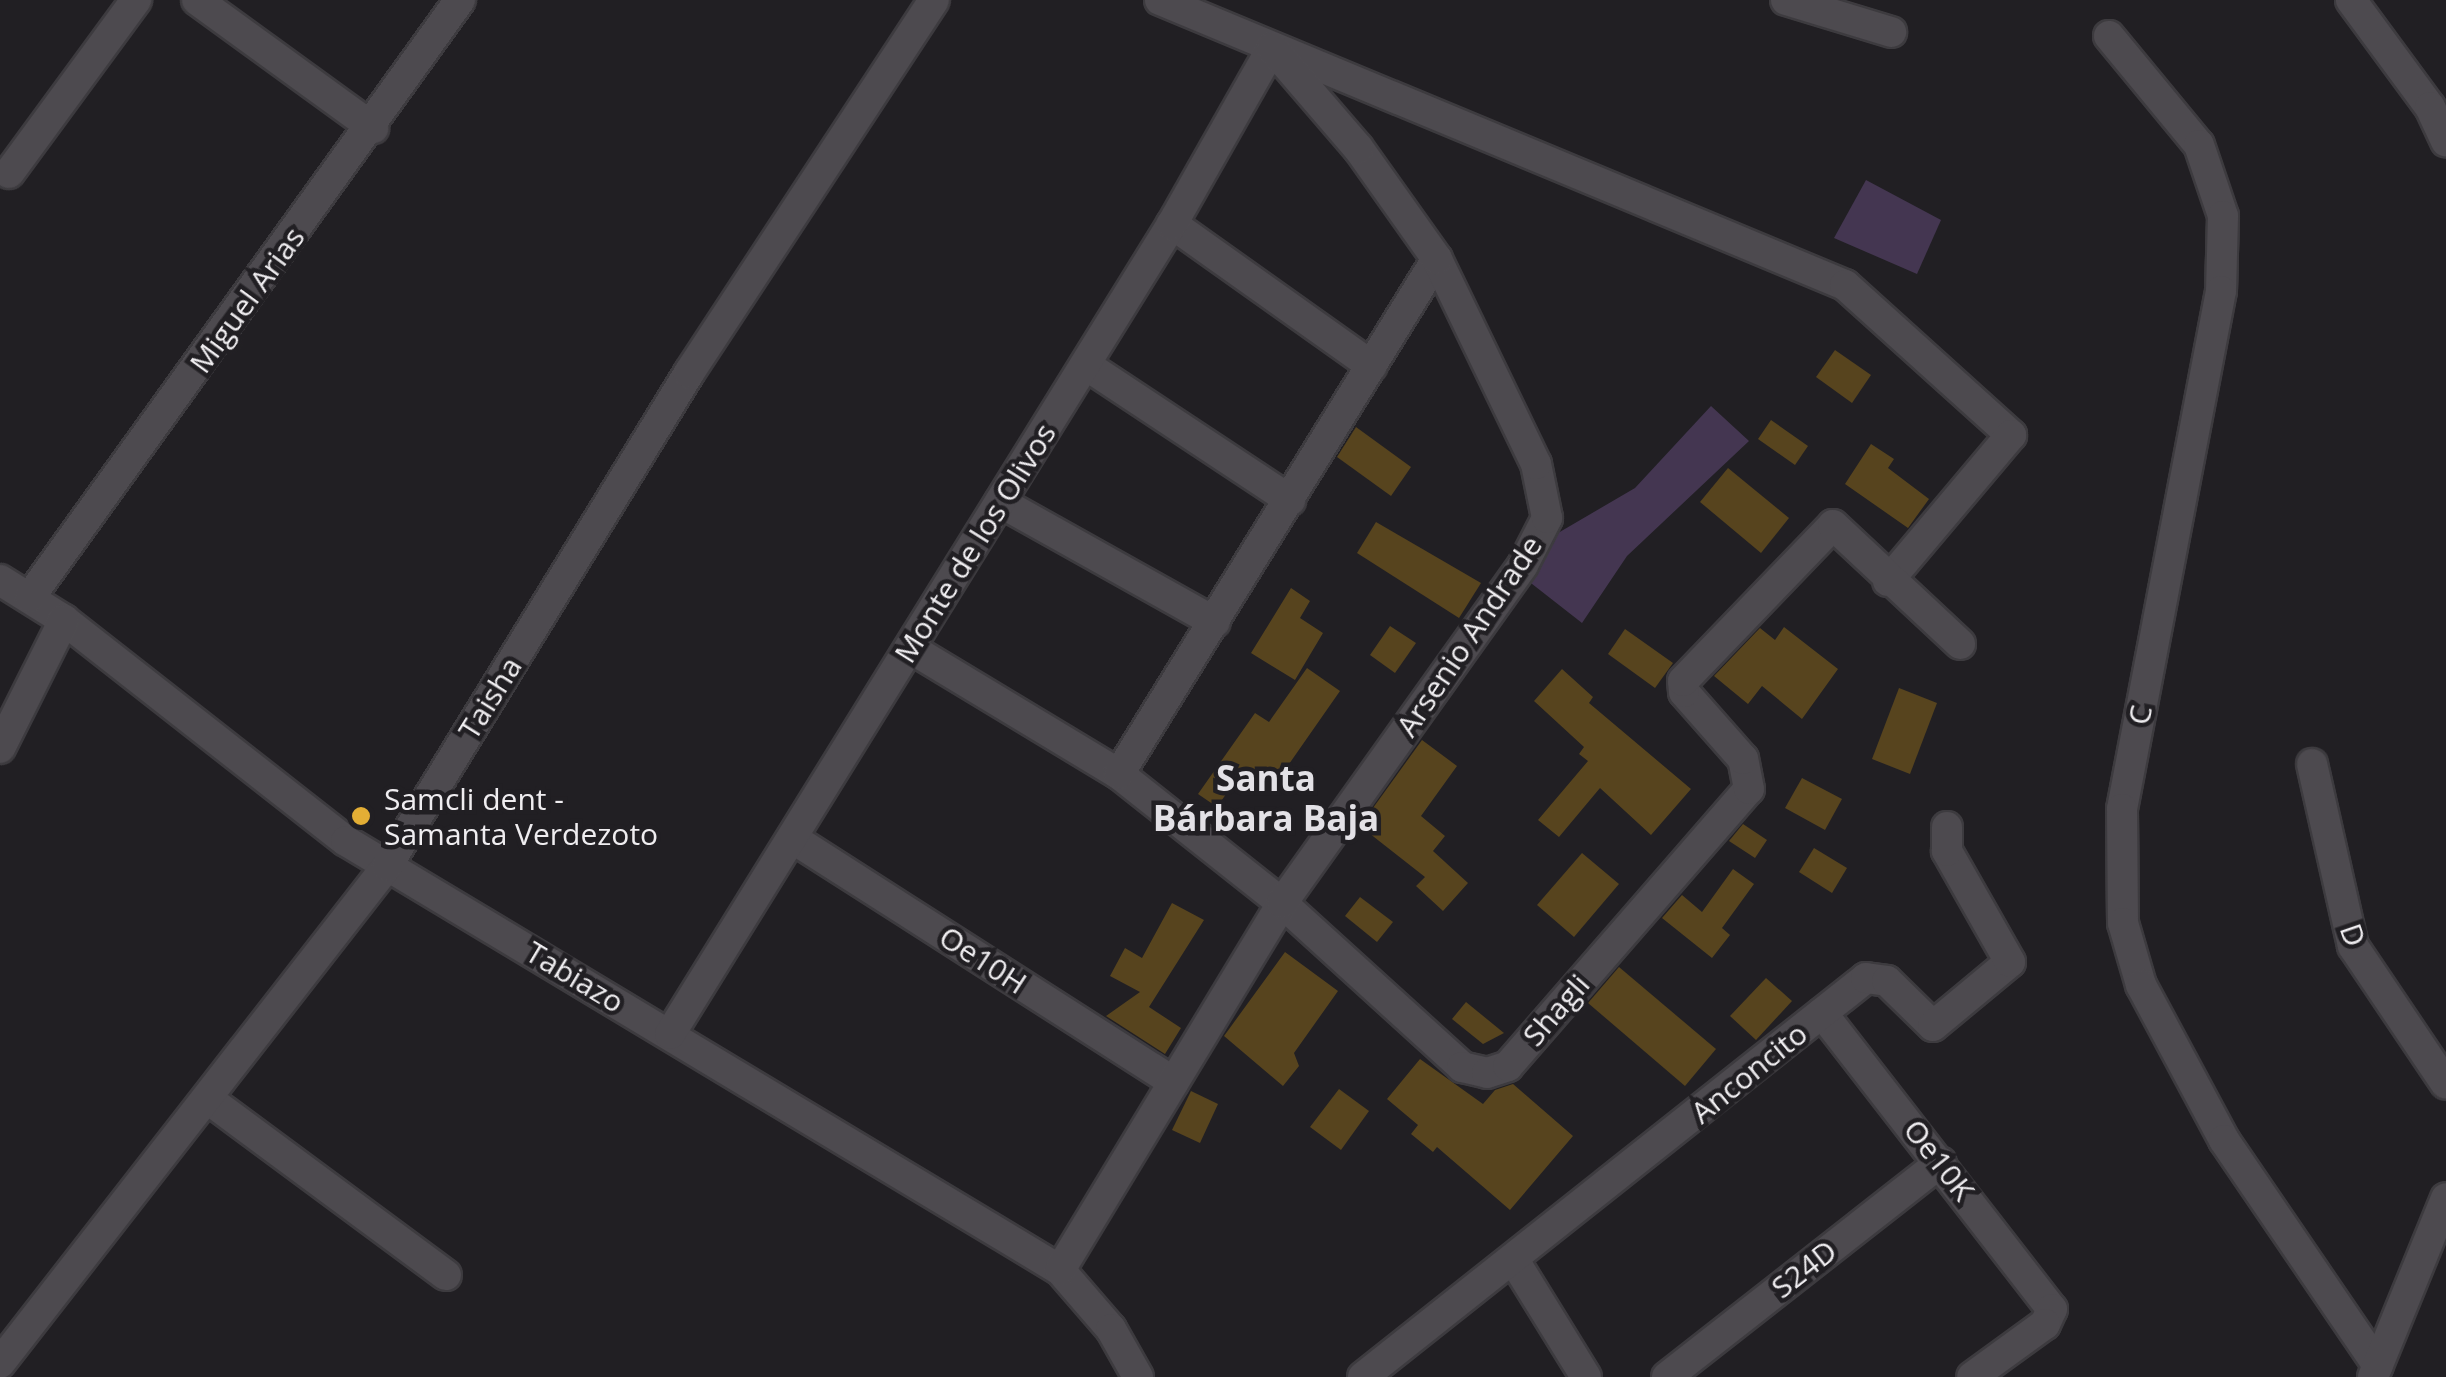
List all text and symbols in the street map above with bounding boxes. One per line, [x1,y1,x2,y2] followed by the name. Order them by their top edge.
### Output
[182,220,312,380] street label: Miguel Arias
[887,417,1063,669] street label: Monte de los Olivos
[1389,529,1549,743] street label: Arsenio Andrade
[451,650,529,746] street label: Taisha
[2121,702,2159,728] street label: C
[1153,757,1379,839] district label: Santa Bárbara Baja
[384,781,658,852] place label: Samcli dent - Samanta Verdezoto
[348,803,374,829] marker: Samcli dent - Samanta Verdezoto
[933,919,1033,1001] street label: Oe10H
[2332,919,2374,951] street label: D
[519,934,631,1020] street label: Tabiazo
[1515,967,1597,1053] street label: Shagli
[1684,1015,1814,1131] street label: Anconcito
[1896,1112,1982,1208] street label: Oe10K
[1764,1232,1844,1306] street label: S24D

